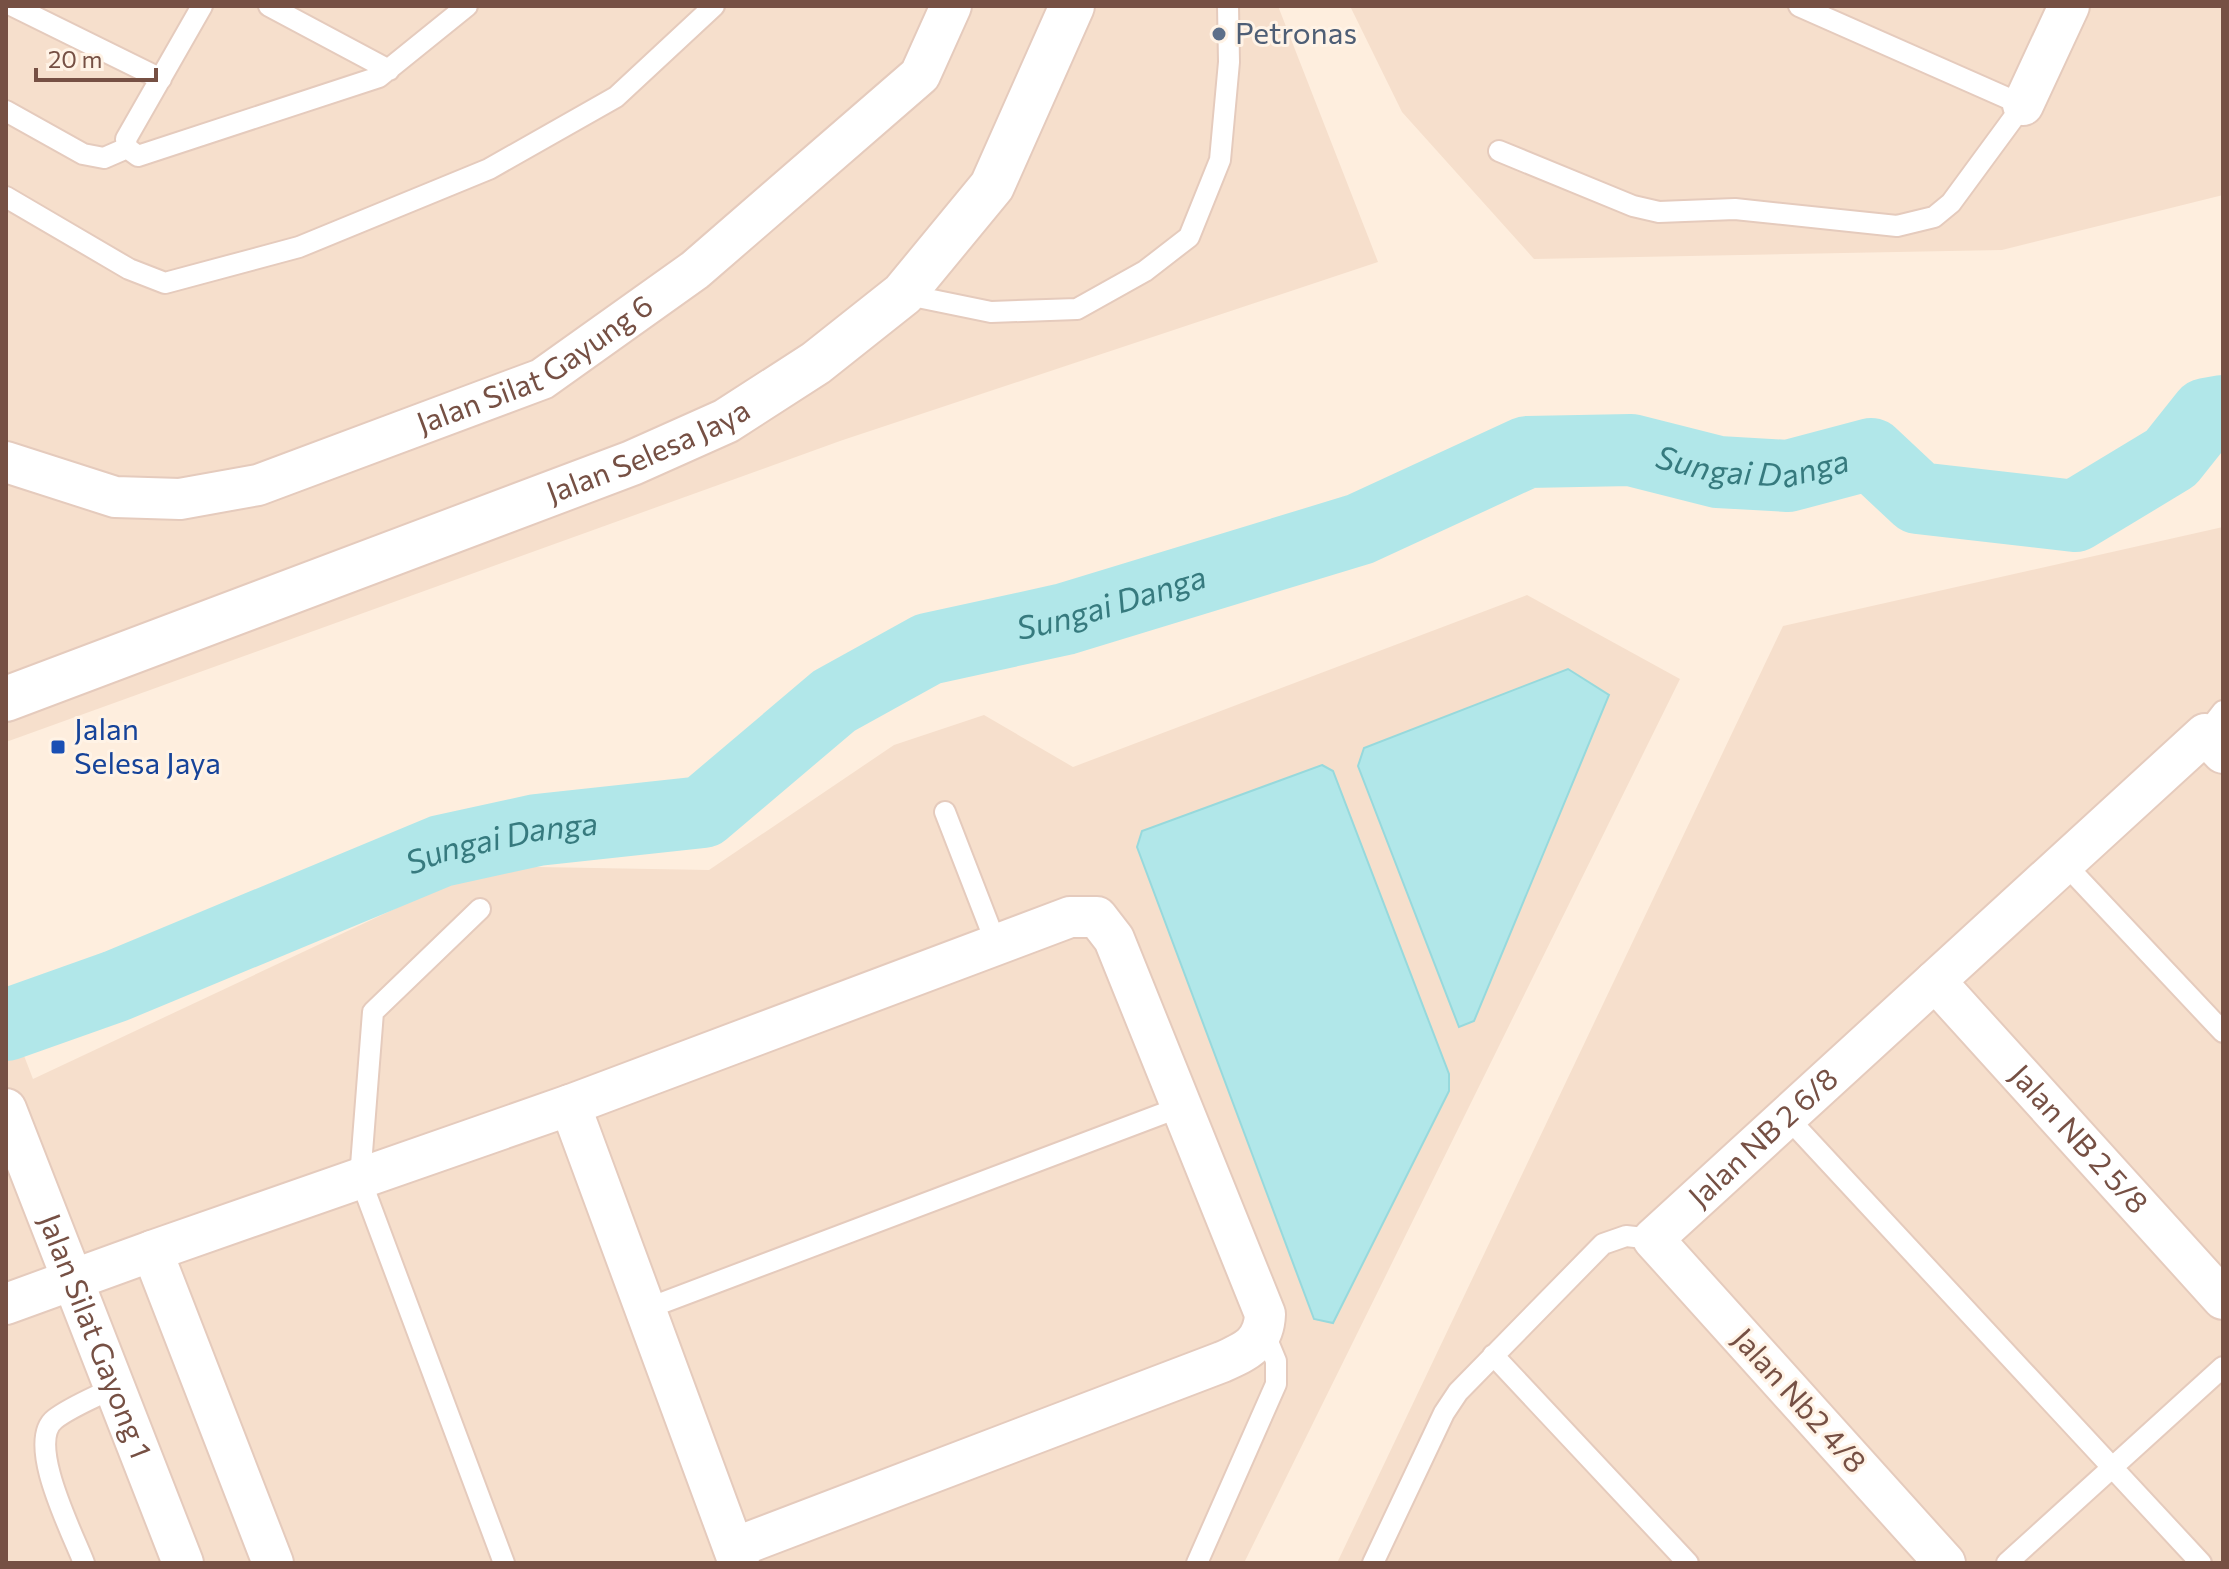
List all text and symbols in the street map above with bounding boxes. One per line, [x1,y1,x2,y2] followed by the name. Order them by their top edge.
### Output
[1235,13,1357,50] place label: Petronas
[1210,25,1228,43] marker: Petronas
[36,32,156,82] scale bar
[48,44,102,73] text: 20 m
[411,285,659,440] street label: Jalan Silat Gayung 6
[540,390,756,510] street label: Jalan Selesa Jaya
[1652,435,1853,495] water label: Sungai Danga
[1012,555,1211,647] water label: Sungai Danga
[74,709,221,780] place label: Jalan Selesa Jaya
[49,738,67,756] marker: Jalan Selesa Jaya
[399,802,600,882] water label: Sungai Danga
[2004,1056,2157,1220] street label: Jalan NB 2 5/8
[1680,1058,1844,1214] street label: Jalan NB 2 6/8
[33,1208,161,1463] street label: Jalan Silat Gayong 1
[1726,1319,1876,1479] street label: Jalan Nb2 4/8

